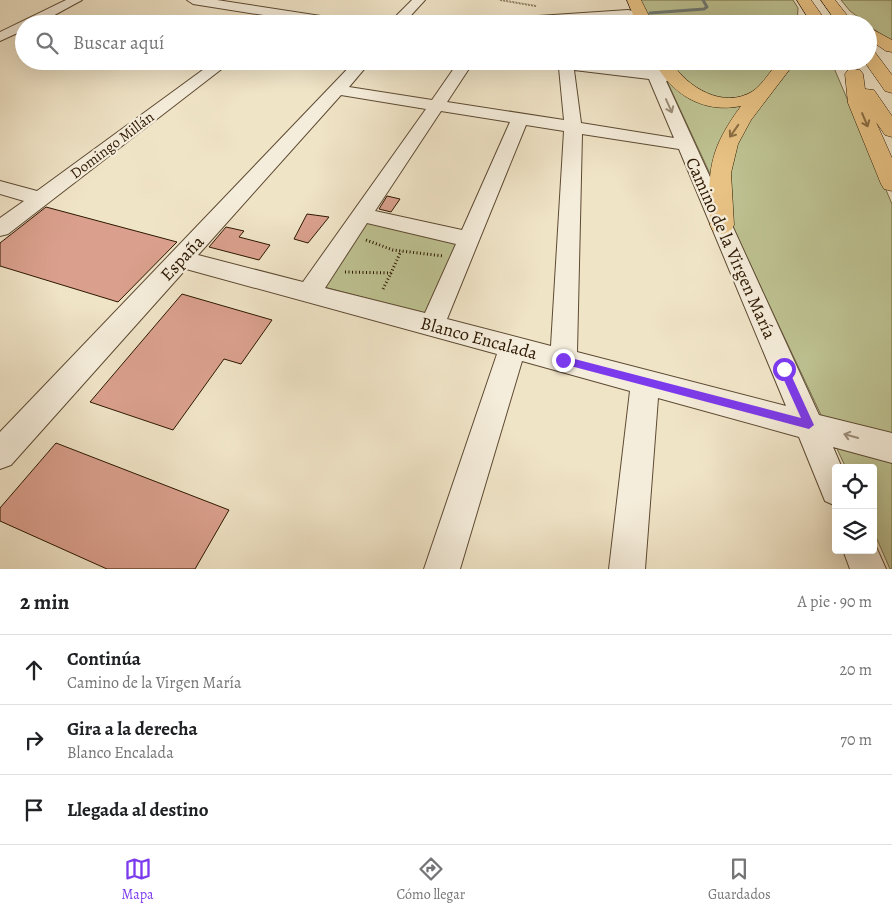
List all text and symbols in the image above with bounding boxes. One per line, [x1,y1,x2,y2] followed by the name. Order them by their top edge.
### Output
[15,15,877,70] search box
[33,29,61,57] icon: search
[73,30,164,56] text: Buscar aquí
[664,98,674,113] one-way arrow
[66,107,158,183] street label: Domingo Millán
[862,113,871,128] one-way arrow
[729,124,739,138] one-way arrow
[680,153,782,343] street label: Camino de la Virgen María
[155,230,210,286] street label: España
[418,311,541,365] street label: Blanco Encalada
[552,349,575,372] route end
[773,358,796,381] route start
[843,431,859,441] one-way arrow
[832,464,877,554] map controls
[832,464,877,509] button: locate
[832,509,877,554] button: layers
[20,588,69,616] text: 2 min
[798,591,872,613] text: A pie · 90 m
[67,646,141,672] text: Continúa
[20,656,48,684] icon: ahead
[839,659,872,681] text: 20 m
[67,672,241,694] text: Camino de la Virgen María
[67,716,198,742] text: Gira a la derecha
[20,726,48,754] icon: right
[840,729,872,751] text: 70 m
[67,742,174,764] text: Blanco Encalada
[20,796,48,824] icon: arrive
[67,797,209,823] text: Llegada al destino
[121,855,154,904] tab: Mapa
[397,855,465,904] tab: Cómo llegar
[708,855,771,904] tab: Guardados

